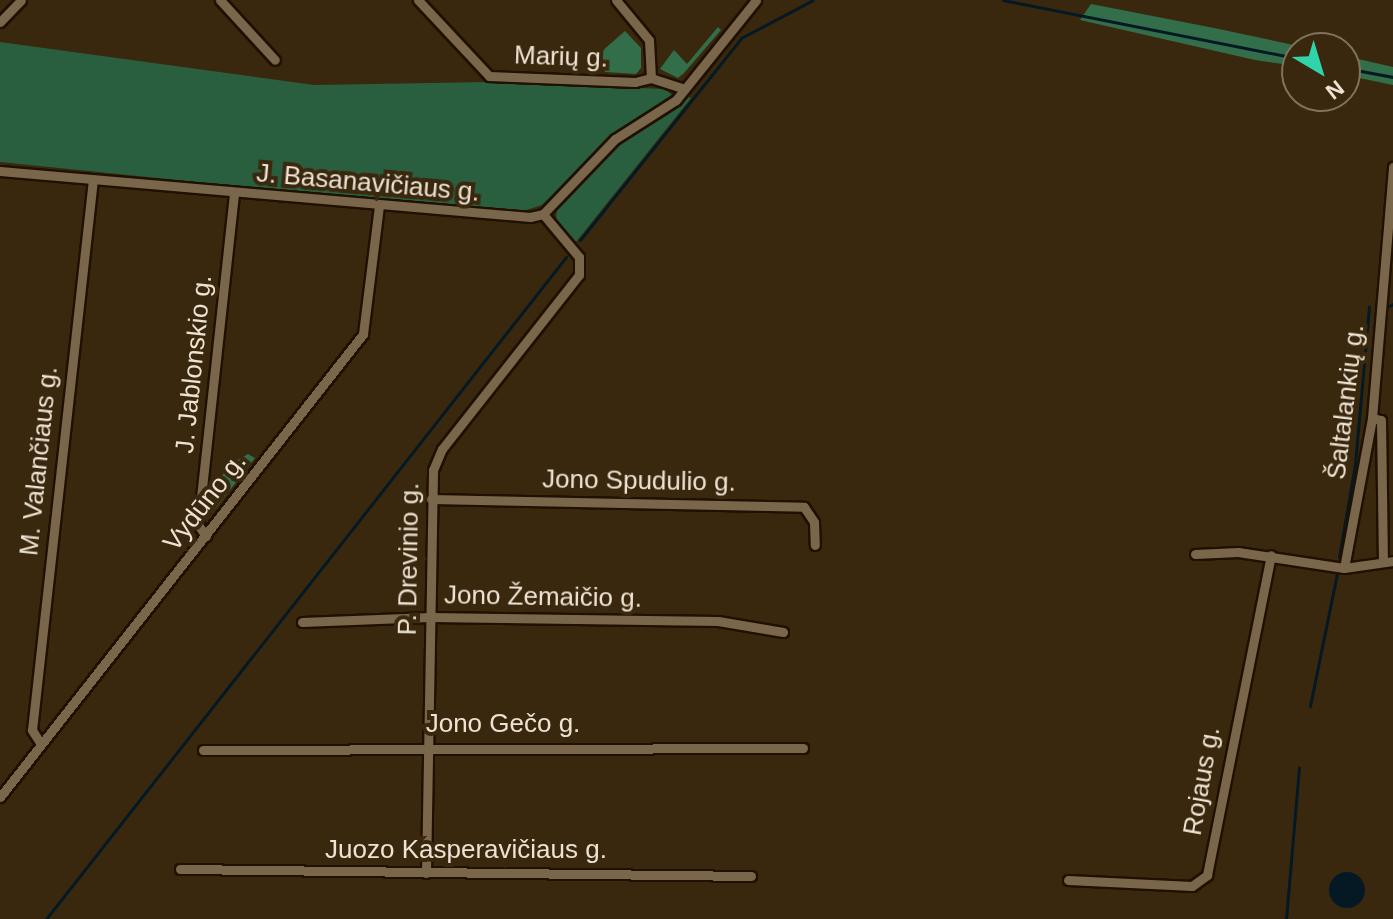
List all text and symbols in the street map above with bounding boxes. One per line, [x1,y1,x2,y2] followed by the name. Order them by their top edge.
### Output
[1281,32,1361,112] north arrow
[514,40,608,74] street label: Marių g.
[1321,75,1349,104] text: N
[255,158,481,208] street label: J. Basanavičiaus g.
[169,273,219,455] street label: J. Jablonskio g.
[1321,323,1371,481] street label: Šaltalankių g.
[14,365,64,557] street label: M. Valančiaus g.
[157,447,253,557] street label: Vydūno g.
[542,464,736,498] street label: Jono Spudulio g.
[392,482,426,636] street label: P. Drevinio g.
[444,580,642,614] street label: Jono Žemaičio g.
[426,708,580,740] street label: Jono Gečo g.
[1177,724,1227,838] street label: Rojaus g.
[325,834,607,866] street label: Juozo Kasperavičiaus g.

